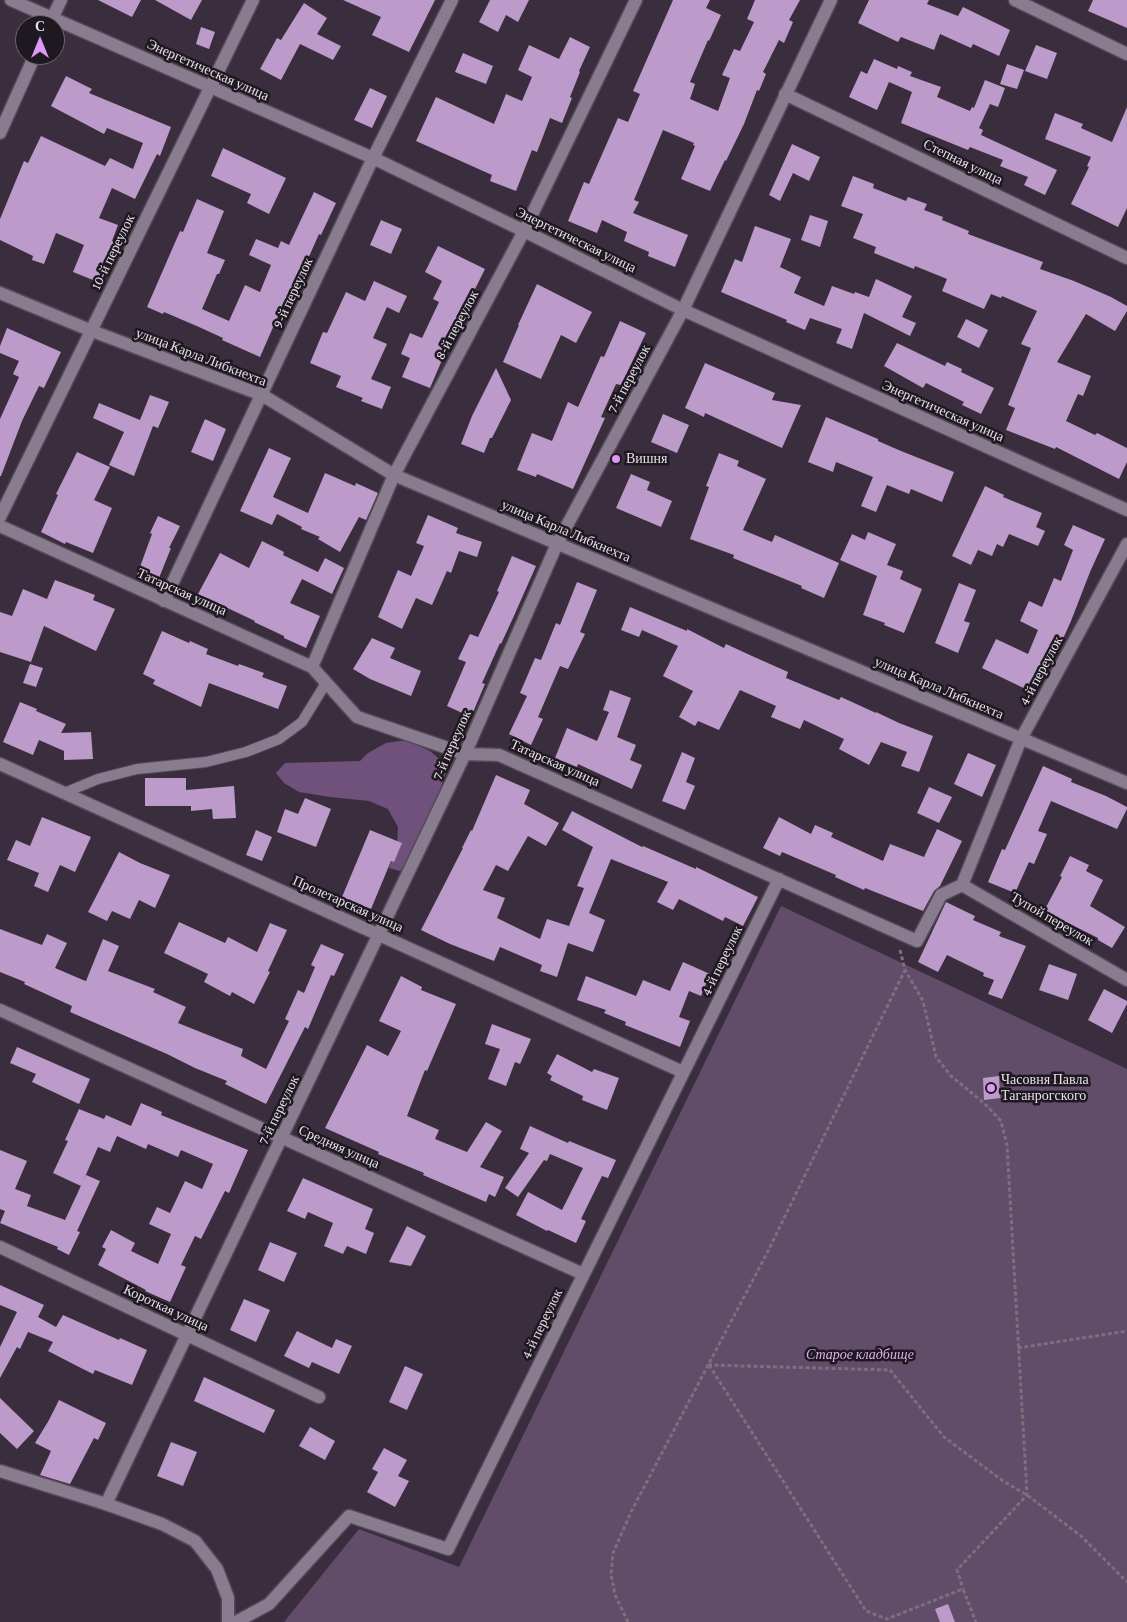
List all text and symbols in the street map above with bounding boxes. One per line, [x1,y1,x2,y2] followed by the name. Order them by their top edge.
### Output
[15,15,65,65] north arrow
[35,18,45,34] text: С
[144,36,272,104] street label: Энергетическая улица
[921,136,1005,188] street label: Степная улица
[513,204,639,276] street label: Энергетическая улица
[88,212,138,292] street label: 10-й переулок
[269,255,317,331] street label: 9-й переулок
[432,287,482,363] street label: 8-й переулок
[133,324,269,390] street label: улица Карла Либкнехта
[604,342,654,416] street label: 7-й переулок
[879,377,1007,445] street label: Энергетическая улица
[626,451,668,467] place label: Вишня
[610,453,622,465] marker: Вишня
[499,496,633,566] street label: улица Карла Либкнехта
[135,565,229,619] street label: Татарская улица
[1016,633,1066,709] street label: 4-й переулок
[872,653,1006,723] street label: улица Карла Либкнехта
[429,707,475,783] street label: 7-й переулок
[508,736,602,790] street label: Татарская улица
[290,872,406,936] street label: Пролетарская улица
[1007,888,1097,950] street label: Тупой переулок
[698,923,746,999] street label: 4-й переулок
[1001,1072,1089,1104] place label: Часовня Павла Таганрогского
[255,1073,303,1147] street label: 7-й переулок
[985,1082,997,1094] marker: Часовня Павла Таганрогского
[296,1122,382,1172] street label: Средняя улица
[121,1281,211,1335] street label: Короткая улица
[518,1286,566,1362] street label: 4-й переулок
[806,1347,914,1363] park label: Старое кладбище

